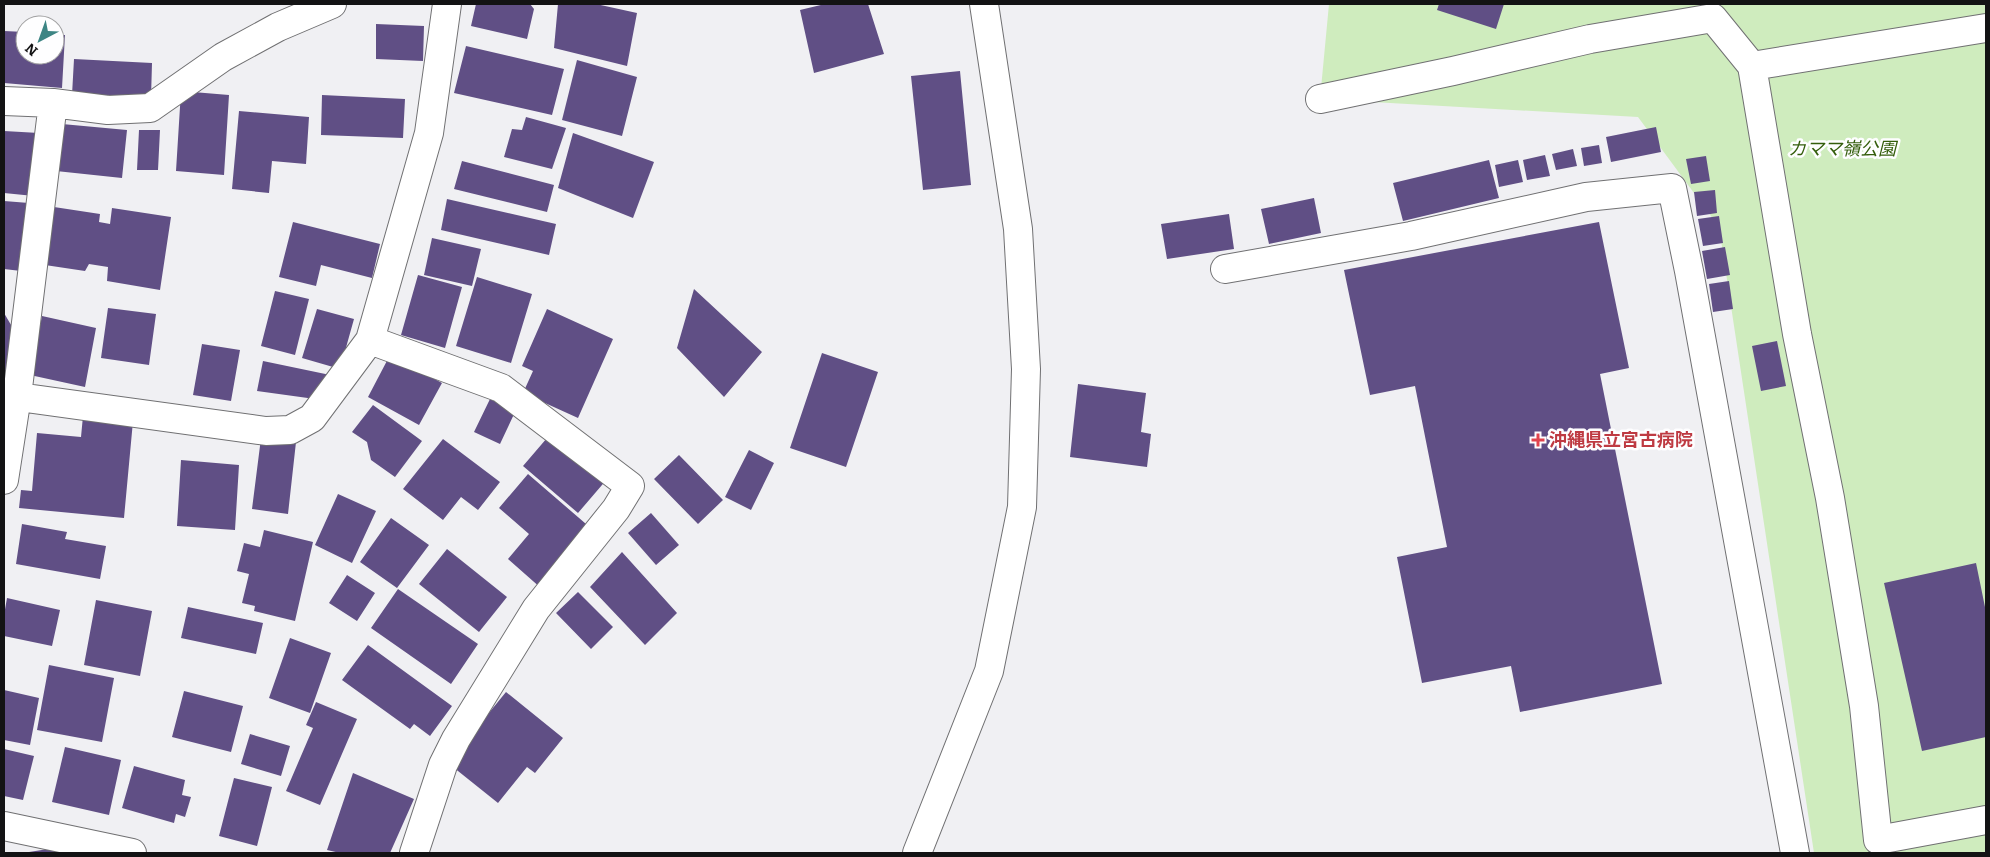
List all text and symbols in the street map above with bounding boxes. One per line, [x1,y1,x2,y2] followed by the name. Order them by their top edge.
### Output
[15,15,65,65] north arrow
[22,39,41,59] text: N
[1788,138,1899,160] park label: カママ嶺公園
[1549,429,1693,451] place label: 沖縄県立宮古病院
[1531,433,1545,447] marker: 沖縄県立宮古病院

